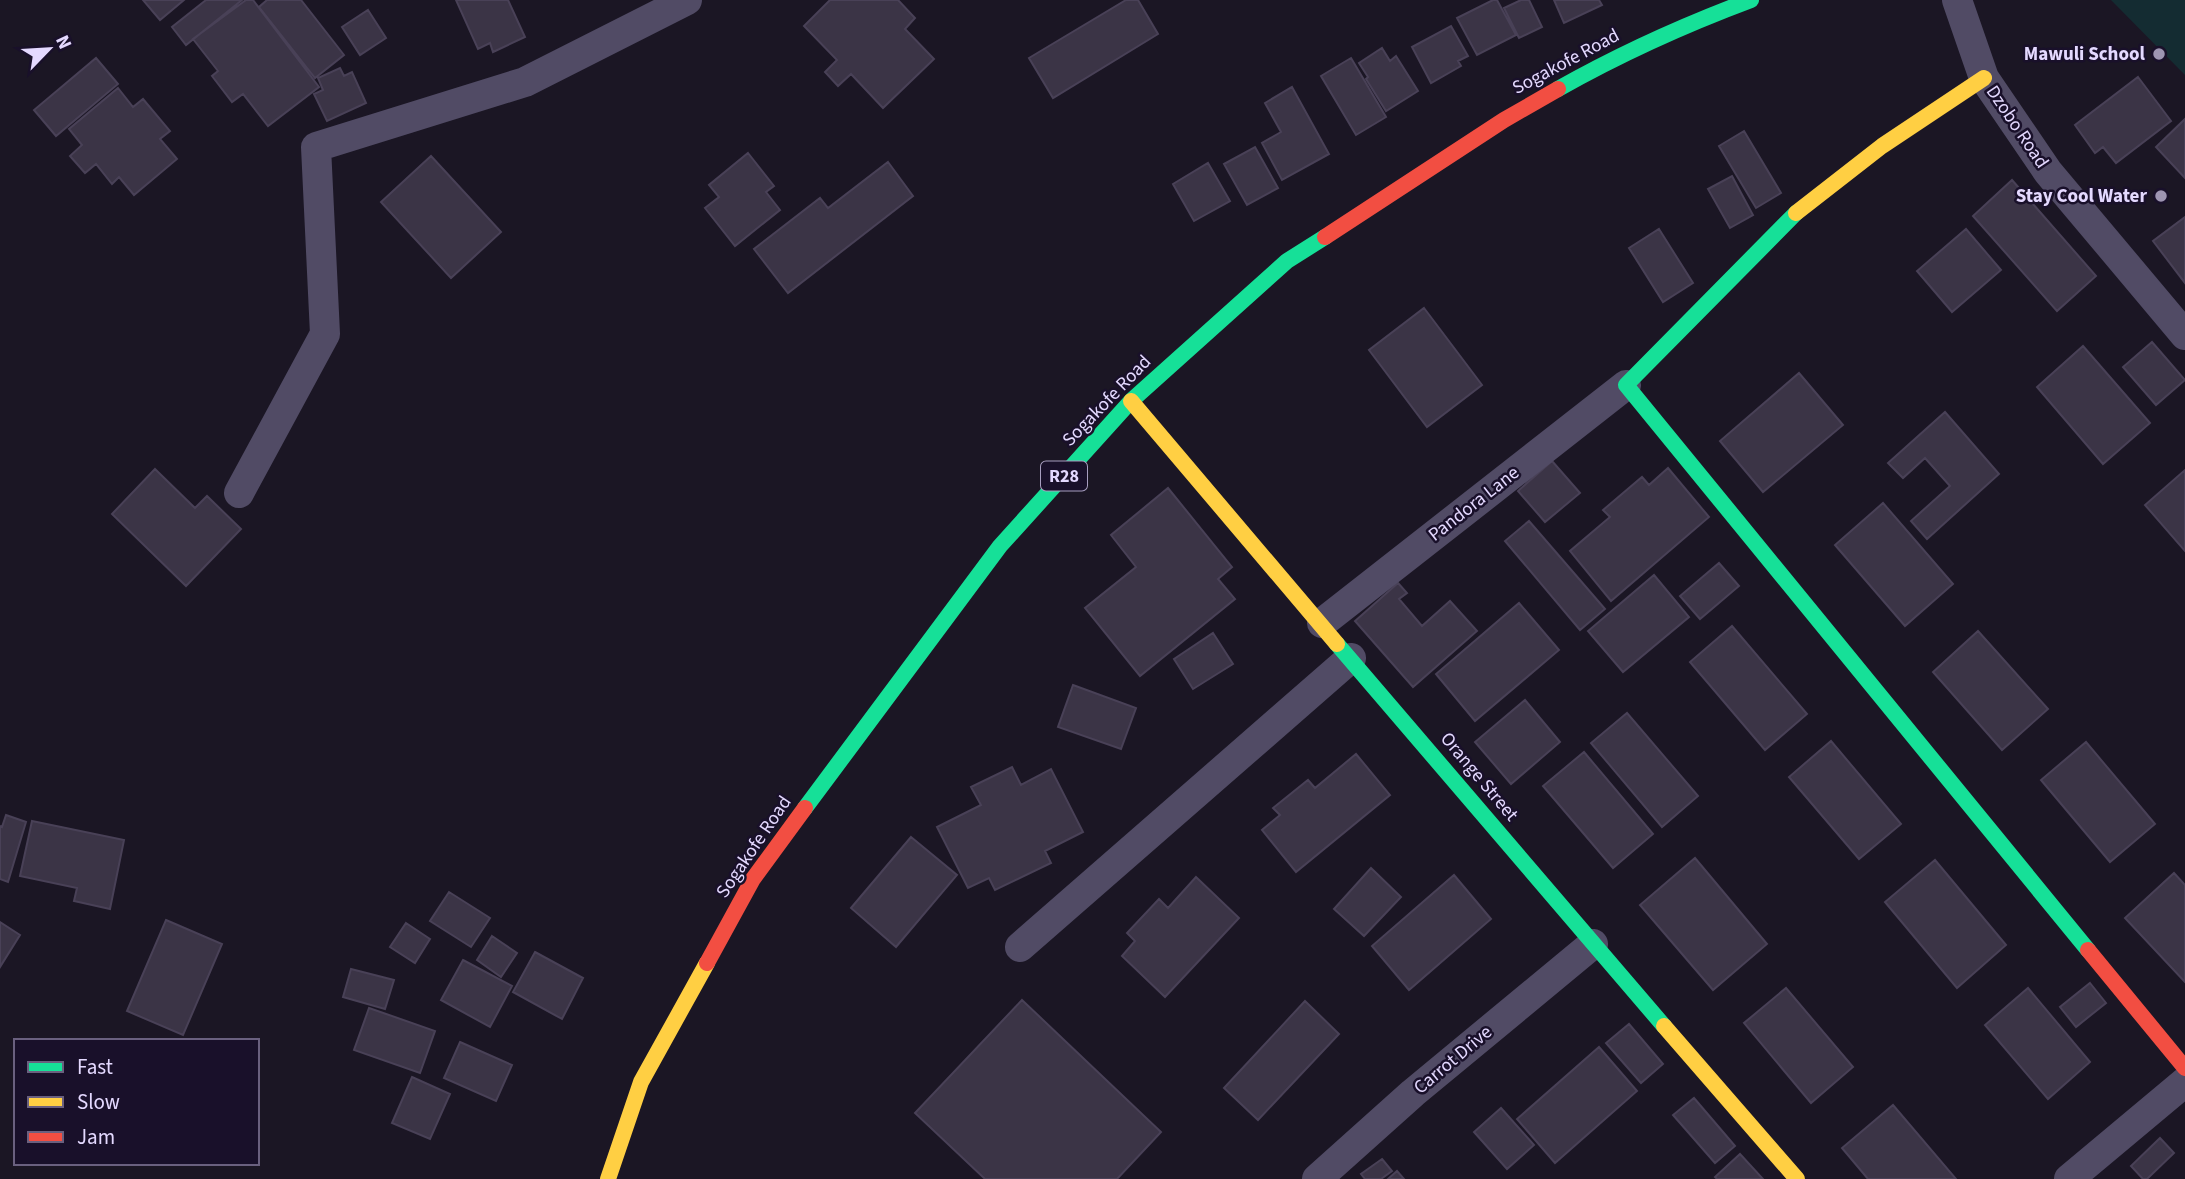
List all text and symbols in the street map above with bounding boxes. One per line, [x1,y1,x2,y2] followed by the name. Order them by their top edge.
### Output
[14,14,84,84] north arrow
[1508,22,1624,102] street label: Sogakofe Road
[48,31,78,54] text: N
[2024,41,2146,68] place label: Mawuli School
[2151,46,2167,62] marker: Mawuli School
[1979,80,2055,174] street label: Dzobo Road
[2016,183,2147,210] place label: Stay Cool Water
[2153,188,2169,204] marker: Stay Cool Water
[1056,349,1158,453] street label: Sogakofe Road
[1423,460,1525,548] street label: Pandora Lane
[1041,462,1087,490] road number: R28
[1434,727,1525,828] street label: Orange Street
[710,791,798,903] street label: Sogakofe Road
[1408,1019,1498,1101] street label: Carrot Drive
[14,1039,259,1165] legend
[77,1052,113,1082] text: Fast
[77,1087,120,1117] text: Slow
[77,1122,115,1152] text: Jam

